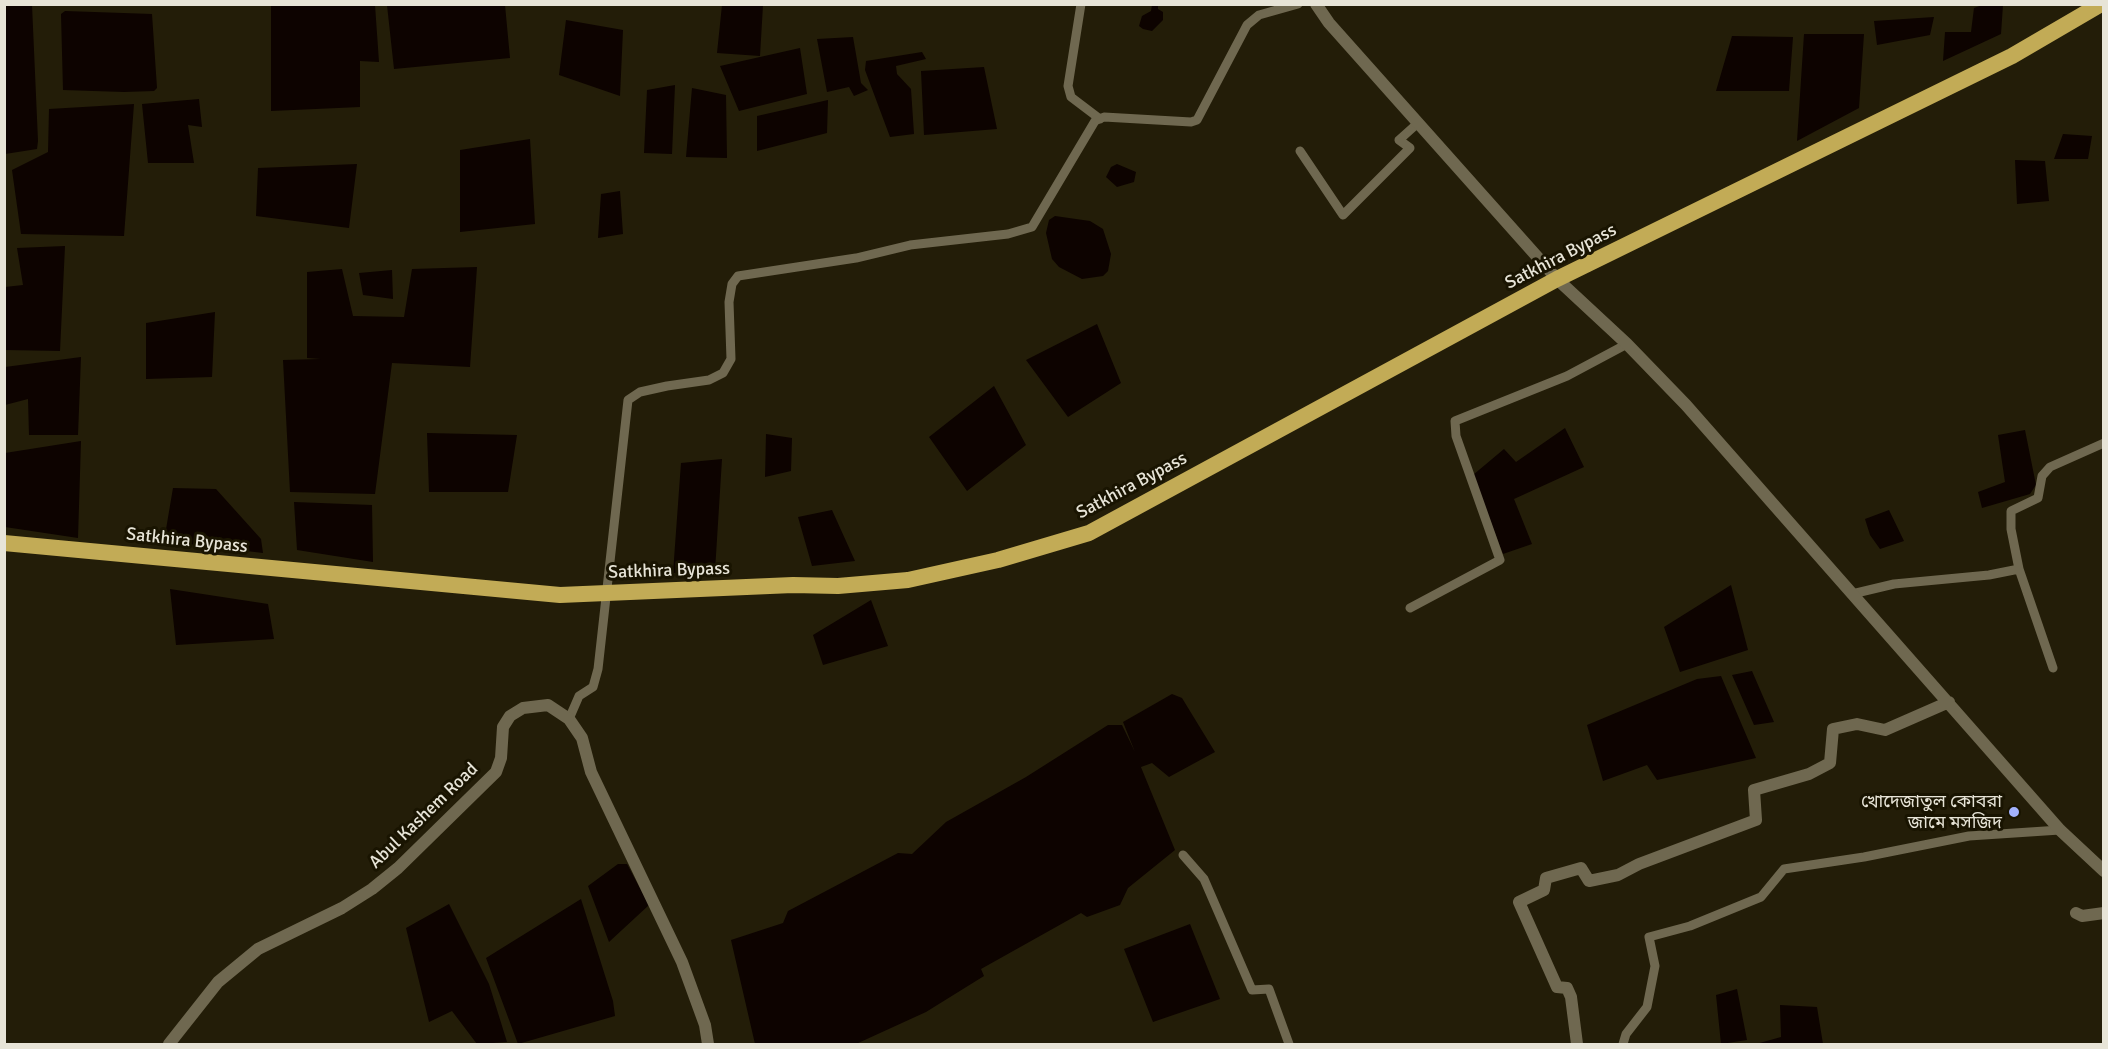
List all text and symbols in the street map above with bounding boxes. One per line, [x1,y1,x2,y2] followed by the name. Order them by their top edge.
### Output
[1502,220,1620,294] street label: Satkhira Bypass
[1073,448,1191,524] street label: Satkhira Bypass
[125,524,249,558] street label: Satkhira Bypass
[608,558,730,584] street label: Satkhira Bypass
[365,759,483,873] street label: Abul Kashem Road
[1861,791,2002,834] place label: খোদেজাতুল কোবরা জামে মসজিদ
[2007,805,2021,819] marker: খোদেজাতুল কোবরা জামে মসজিদ

